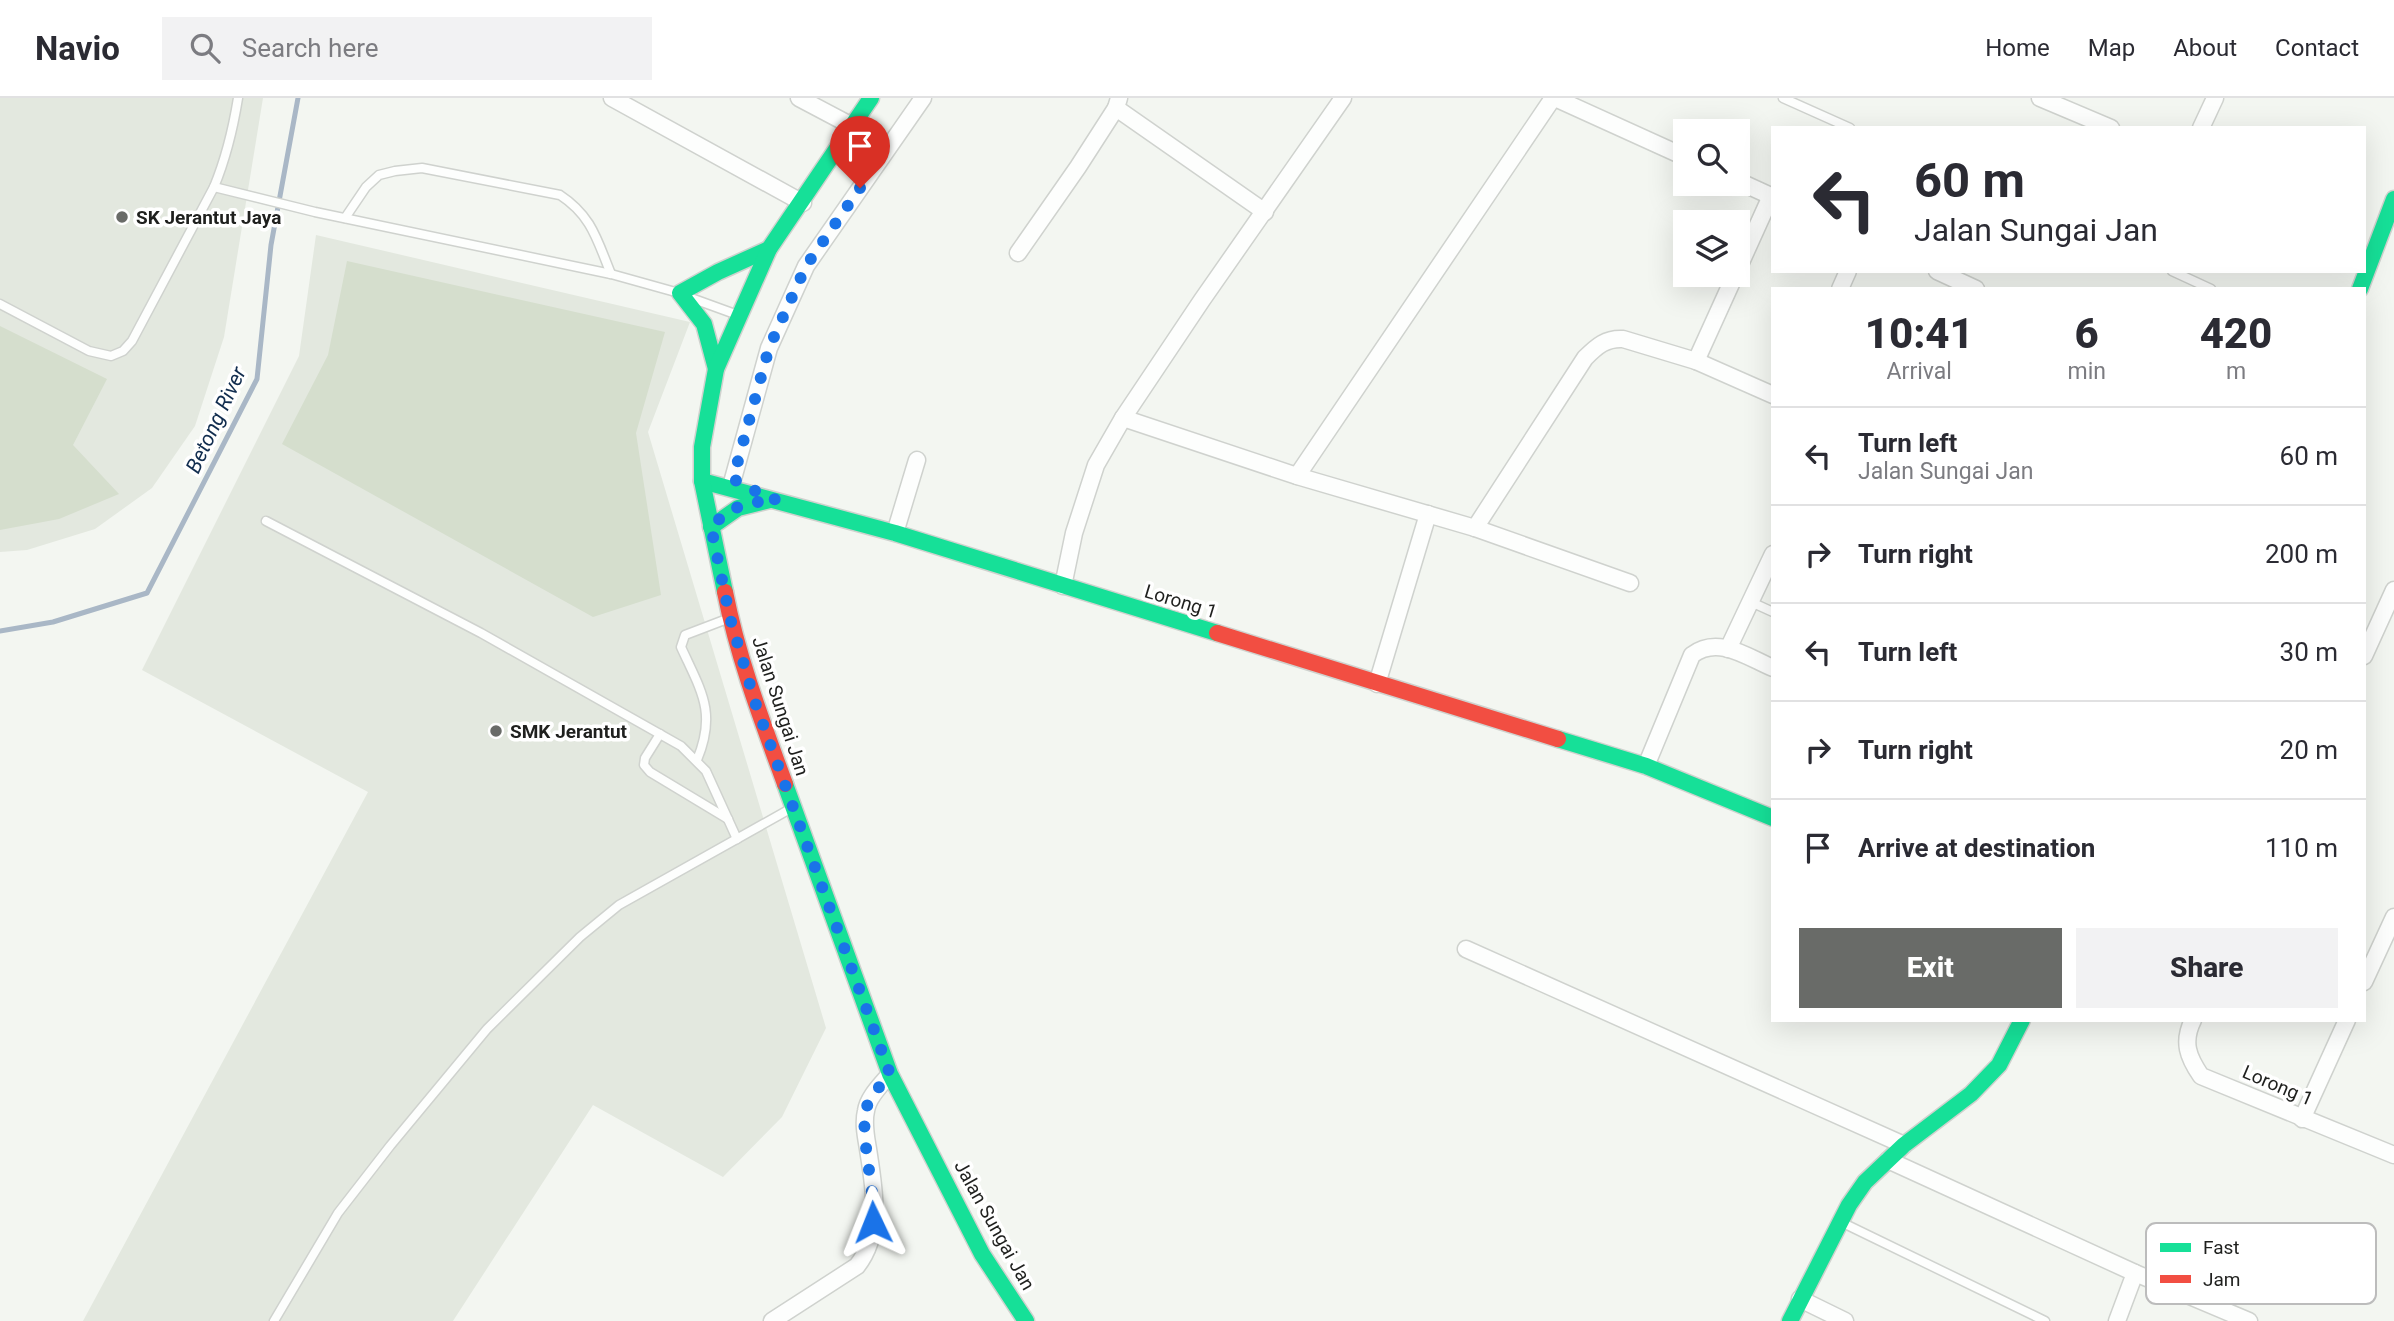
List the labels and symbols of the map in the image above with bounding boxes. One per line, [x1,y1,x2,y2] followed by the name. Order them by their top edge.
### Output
[830,116,890,188] pin
[136,206,281,229] place label: SK Jerantut Jaya
[114,209,130,225] marker: SK Jerantut Jaya
[181,362,252,477] water label: Betong River
[1142,580,1220,623] street label: Lorong 1
[747,634,814,779] street label: Jalan Sungai Jan
[510,720,628,743] place label: SMK Jerantut
[488,723,504,739] marker: SMK Jerantut
[2239,1060,2317,1111] street label: Lorong 1
[949,1156,1040,1294] street label: Jalan Sungai Jan
[836,1185,910,1259] position arrow
[2146,1223,2376,1304] legend
[2203,1236,2240,1259] text: Fast
[2203,1268,2240,1291] text: Jam

